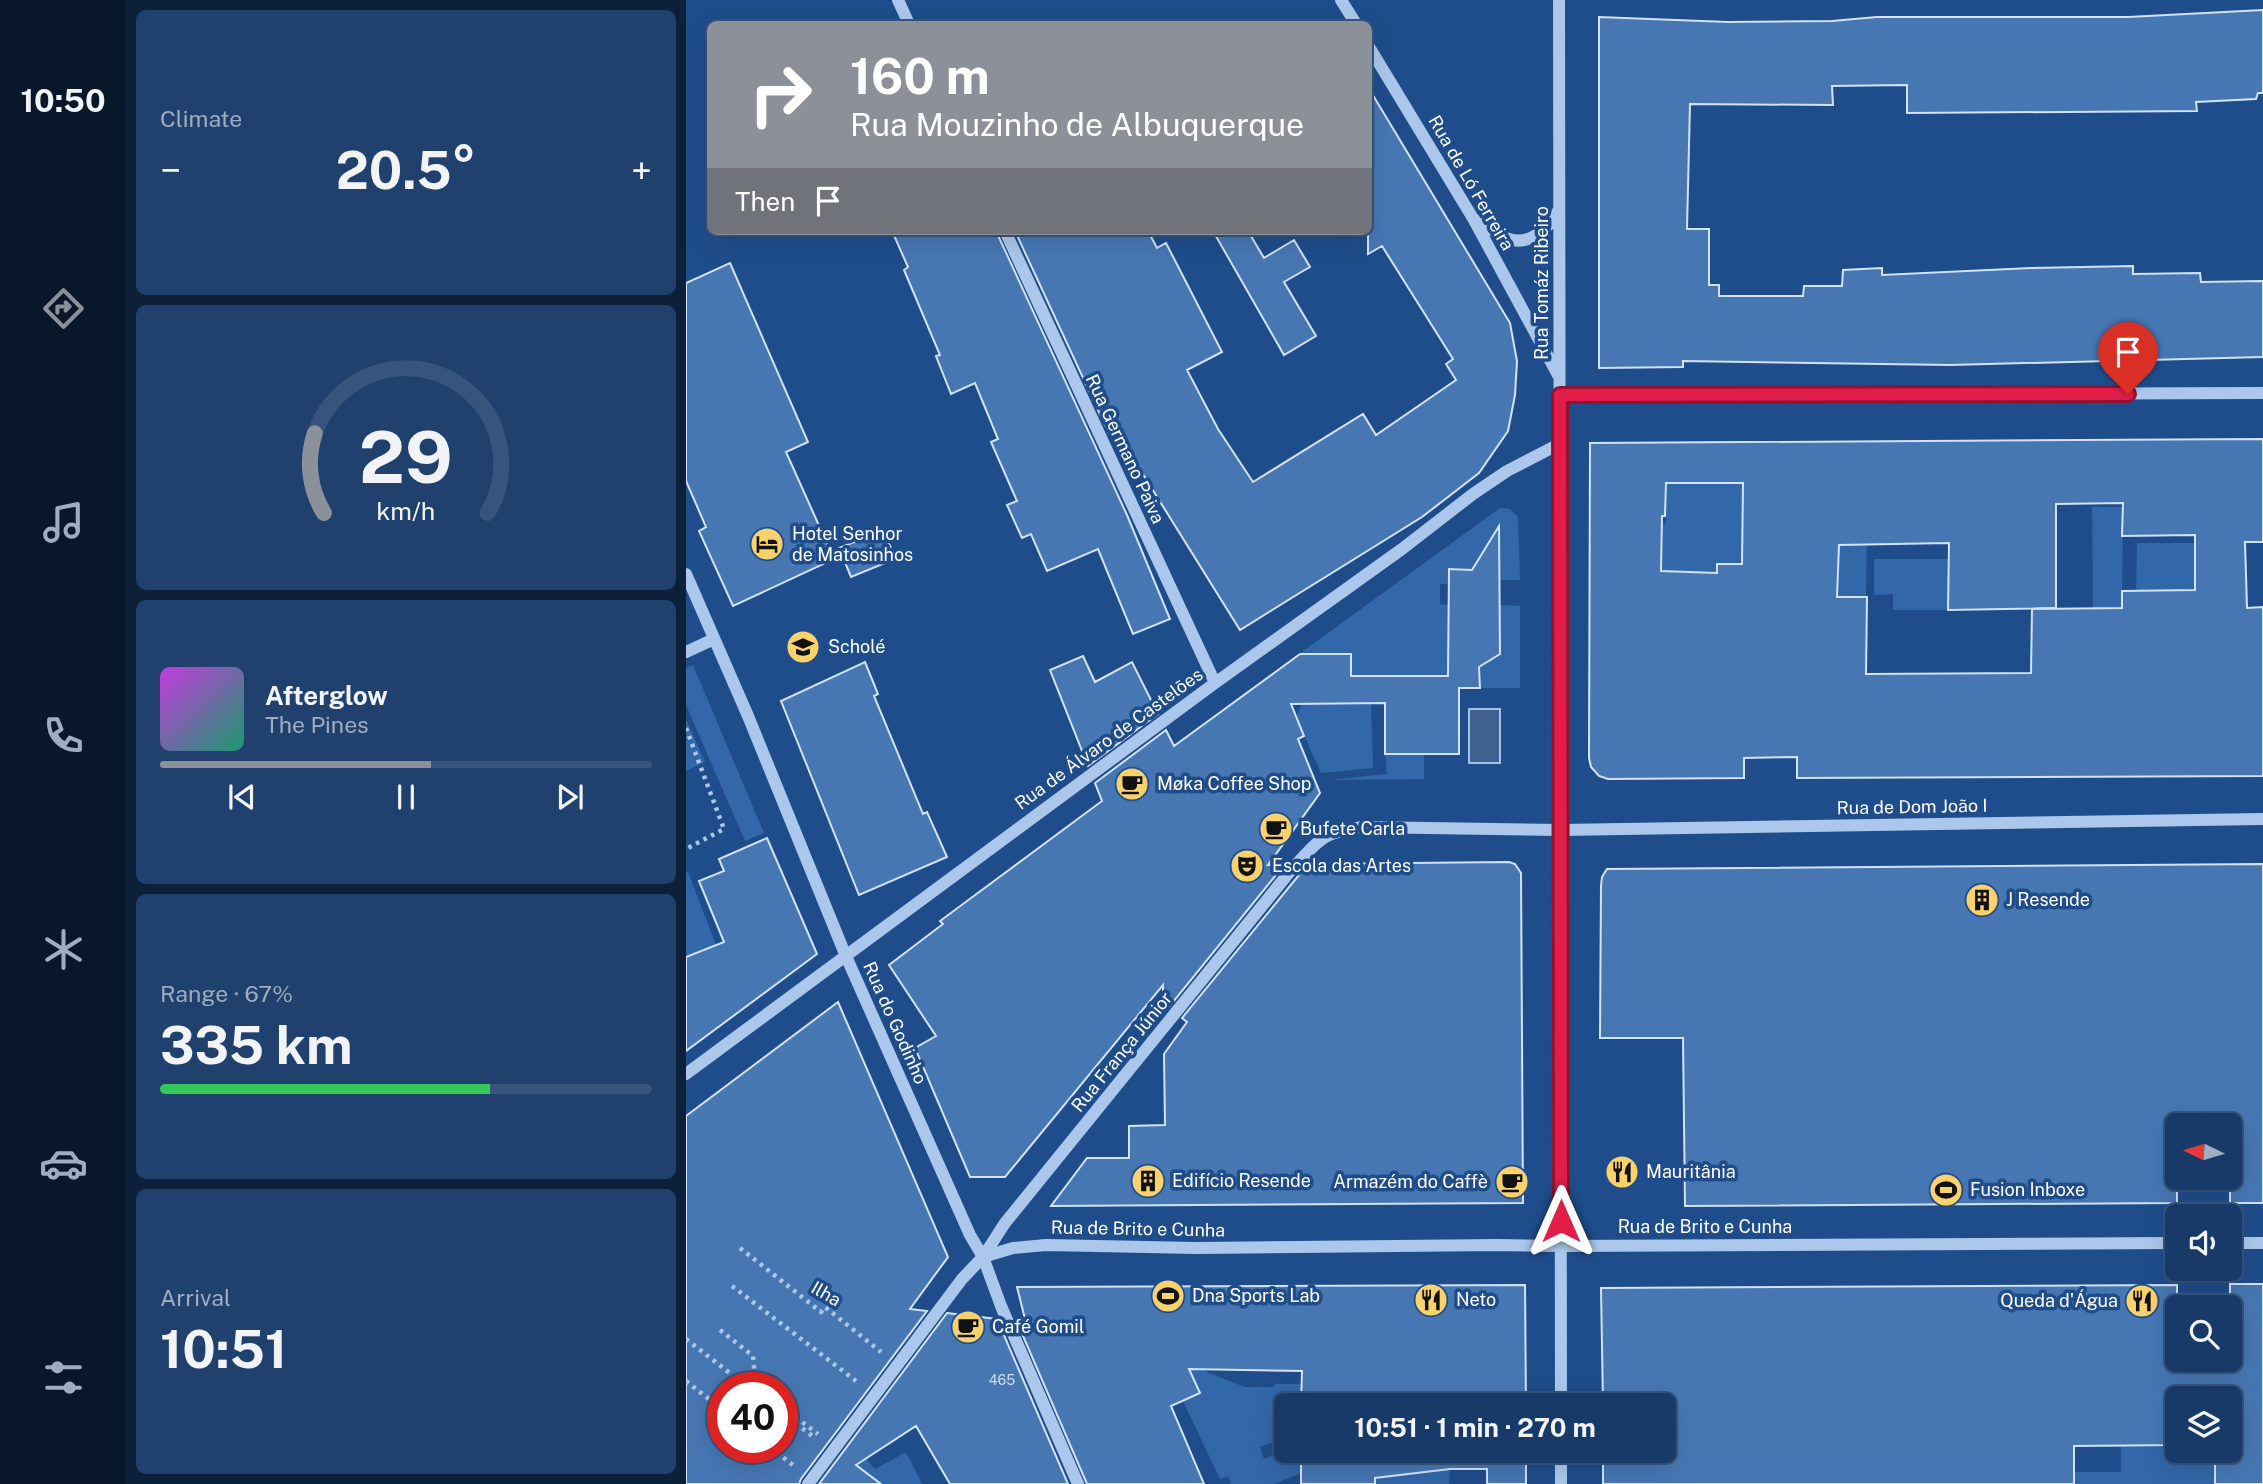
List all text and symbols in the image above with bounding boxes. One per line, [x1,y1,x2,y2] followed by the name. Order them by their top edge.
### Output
[850,47,990,105] text: 160 m
[735,49,826,140] icon: right
[20,82,106,119] text: 10:50
[160,105,242,132] text: Climate
[850,106,1304,143] text: Rua Mouzinho de Albuquerque
[1424,112,1519,254] street label: Rua de Ló Ferreira
[336,140,476,201] text: 20.5°
[160,148,181,193] text: −
[631,148,652,193] text: +
[809,182,847,220] icon: arrive
[735,186,795,217] text: Then
[1531,206,1552,360] street label: Rua Tomáz Ribeiro
[39,284,88,333] icon: directions
[2098,322,2158,394] pin
[2109,333,2147,371] icon: arrive
[1082,371,1169,527] street label: Rua Germano Paiva
[359,415,453,500] text: 29
[377,496,435,526] text: km/h
[39,498,88,547] icon: music
[792,523,913,565] place label: Hotel Senhor de Matosinhos
[748,525,786,563] hotel icon: Hotel Senhor de Matosinhos
[784,628,822,666] school or university icon: Scholé
[828,636,885,657] place label: Scholé
[1010,663,1207,814] street label: Rua de Álvaro de Castelões
[265,680,388,711] text: Afterglow
[39,711,88,760] icon: phone
[265,711,369,738] text: The Pines
[1113,765,1151,803] cafe icon: Møka Coffee Shop
[1157,773,1311,794] place label: Møka Coffee Shop
[223,778,261,816] icon: previous
[387,778,425,816] icon: pause
[551,778,589,816] icon: next
[1836,795,1988,818] street label: Rua de Dom João I
[1257,810,1295,848] cafe icon: Bufete Carla
[1300,818,1405,839] place label: Bufete Carla
[1228,847,1266,885] theatre icon: Escola das Artes
[1272,855,1411,876] place label: Escola das Artes
[1963,881,2001,919] building icon: J Resende
[2006,889,2090,910] place label: J Resende
[39,925,88,974] icon: climate
[859,958,932,1087] street label: Rua do Godinho
[160,980,293,1007] text: Range · 67%
[1067,988,1176,1116] street label: Rua França Júnior
[160,1015,353,1076] text: 335 km
[2165,1113,2242,1190] north arrow
[2165,1113,2242,1463] map controls
[39,1139,88,1188] icon: car
[1603,1153,1641,1191] restaurant icon: Mauritânia
[1646,1161,1736,1182] place label: Mauritânia
[1129,1162,1167,1200] building icon: Edifício Resende
[1493,1163,1531,1201] cafe icon: Armazém do Caffè
[1172,1170,1311,1191] place label: Edifício Resende
[1333,1171,1488,1192] place label: Armazém do Caffè
[1927,1171,1965,1209] sports icon: Fusion Inboxe
[1970,1179,2085,1200] place label: Fusion Inboxe
[1524,1184,1598,1258] position arrow
[2165,1204,2242,1281] button: sound
[1051,1216,1225,1241] street label: Rua de Brito e Cunha
[1618,1216,1792,1237] street label: Rua de Brito e Cunha
[808,1277,845,1310] street label: Ilha
[1149,1277,1187,1315] sports icon: Dna Sports Lab
[1412,1281,1450,1319] restaurant icon: Neto
[2123,1282,2161,1320] restaurant icon: Queda d'Água
[160,1284,231,1311] text: Arrival
[1192,1285,1320,1306] place label: Dna Sports Lab
[1456,1289,1496,1310] place label: Neto
[2000,1289,2118,1311] place label: Queda d'Água
[2165,1295,2242,1372] button: search
[949,1308,987,1346] cafe icon: Café Gomil
[992,1316,1084,1337] place label: Café Gomil
[160,1319,287,1380] text: 10:51
[39,1353,88,1402] icon: filters
[707,1372,798,1463] speed limit sign: 40
[989,1372,1015,1388] house number: 465
[2165,1386,2242,1463] button: layers
[1354,1412,1596,1443] text: 10:51 · 1 min · 270 m

